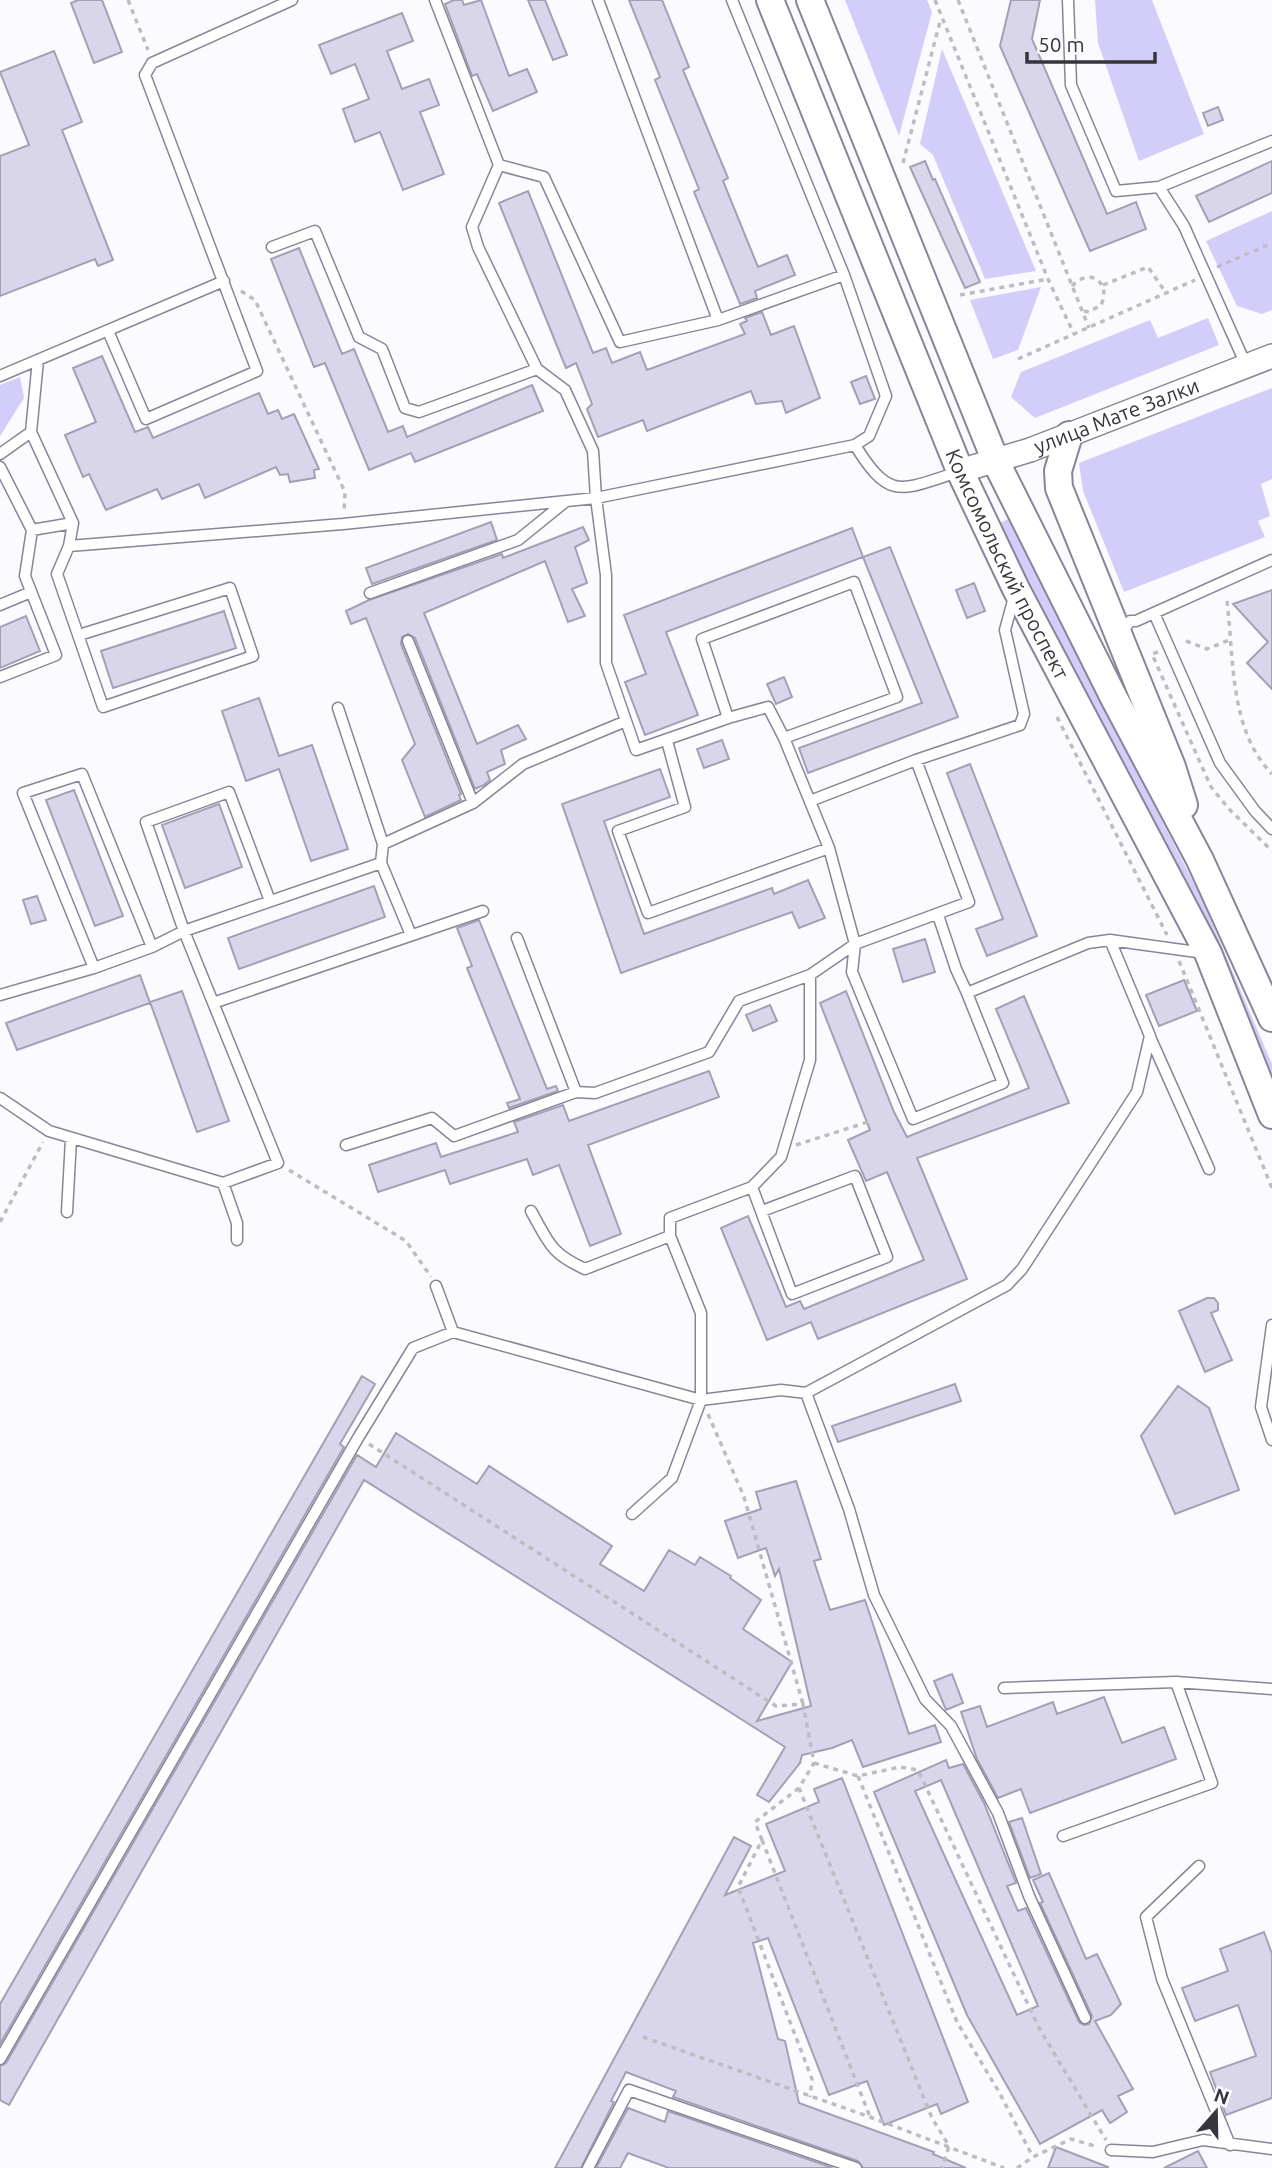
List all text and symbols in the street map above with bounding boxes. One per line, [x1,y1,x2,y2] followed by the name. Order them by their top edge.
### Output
[1027,21,1155,65] scale bar
[1038,32,1085,56] text: 50 m
[1030,373,1202,458] street label: улица Мате Залки
[941,445,1075,683] street label: Комсомольский проспект
[1181,2077,1251,2147] north arrow
[1211,2083,1232,2109] text: N

